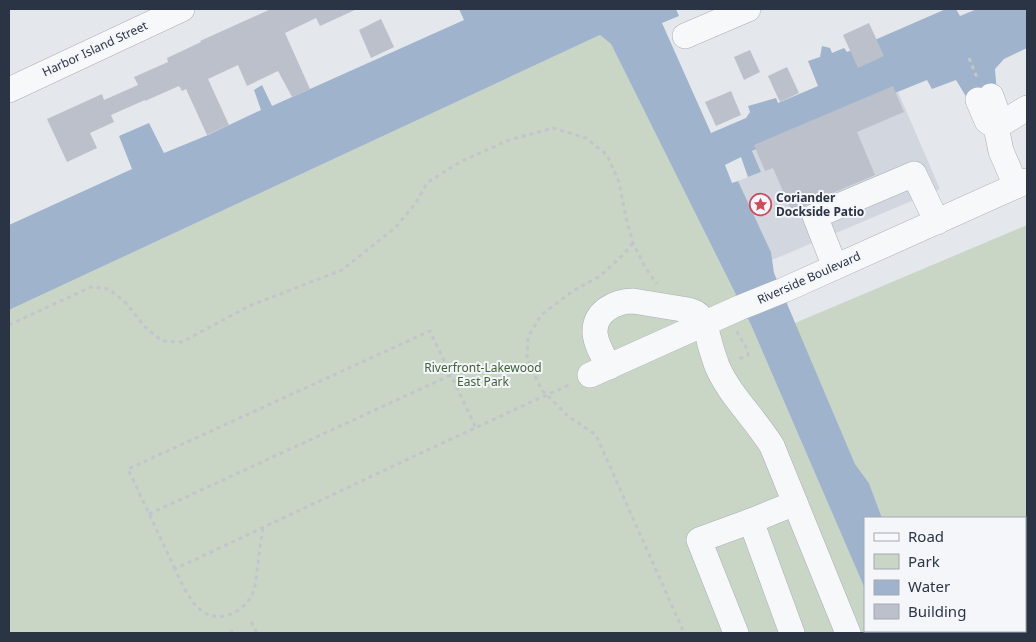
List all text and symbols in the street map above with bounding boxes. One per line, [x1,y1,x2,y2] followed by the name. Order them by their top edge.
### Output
[39,16,151,80] street label: Harbor Island Street
[776,189,864,220] place label: Coriander Dockside Patio
[748,193,772,217] place icon: Coriander Dockside Patio
[754,247,863,308] street label: Riverside Boulevard
[424,359,542,390] park label: Riverfront-Lakewood East Park
[864,517,1026,632] legend
[908,526,944,546] text: Road
[908,551,940,571] text: Park
[908,576,950,596] text: Water
[908,601,966,621] text: Building

